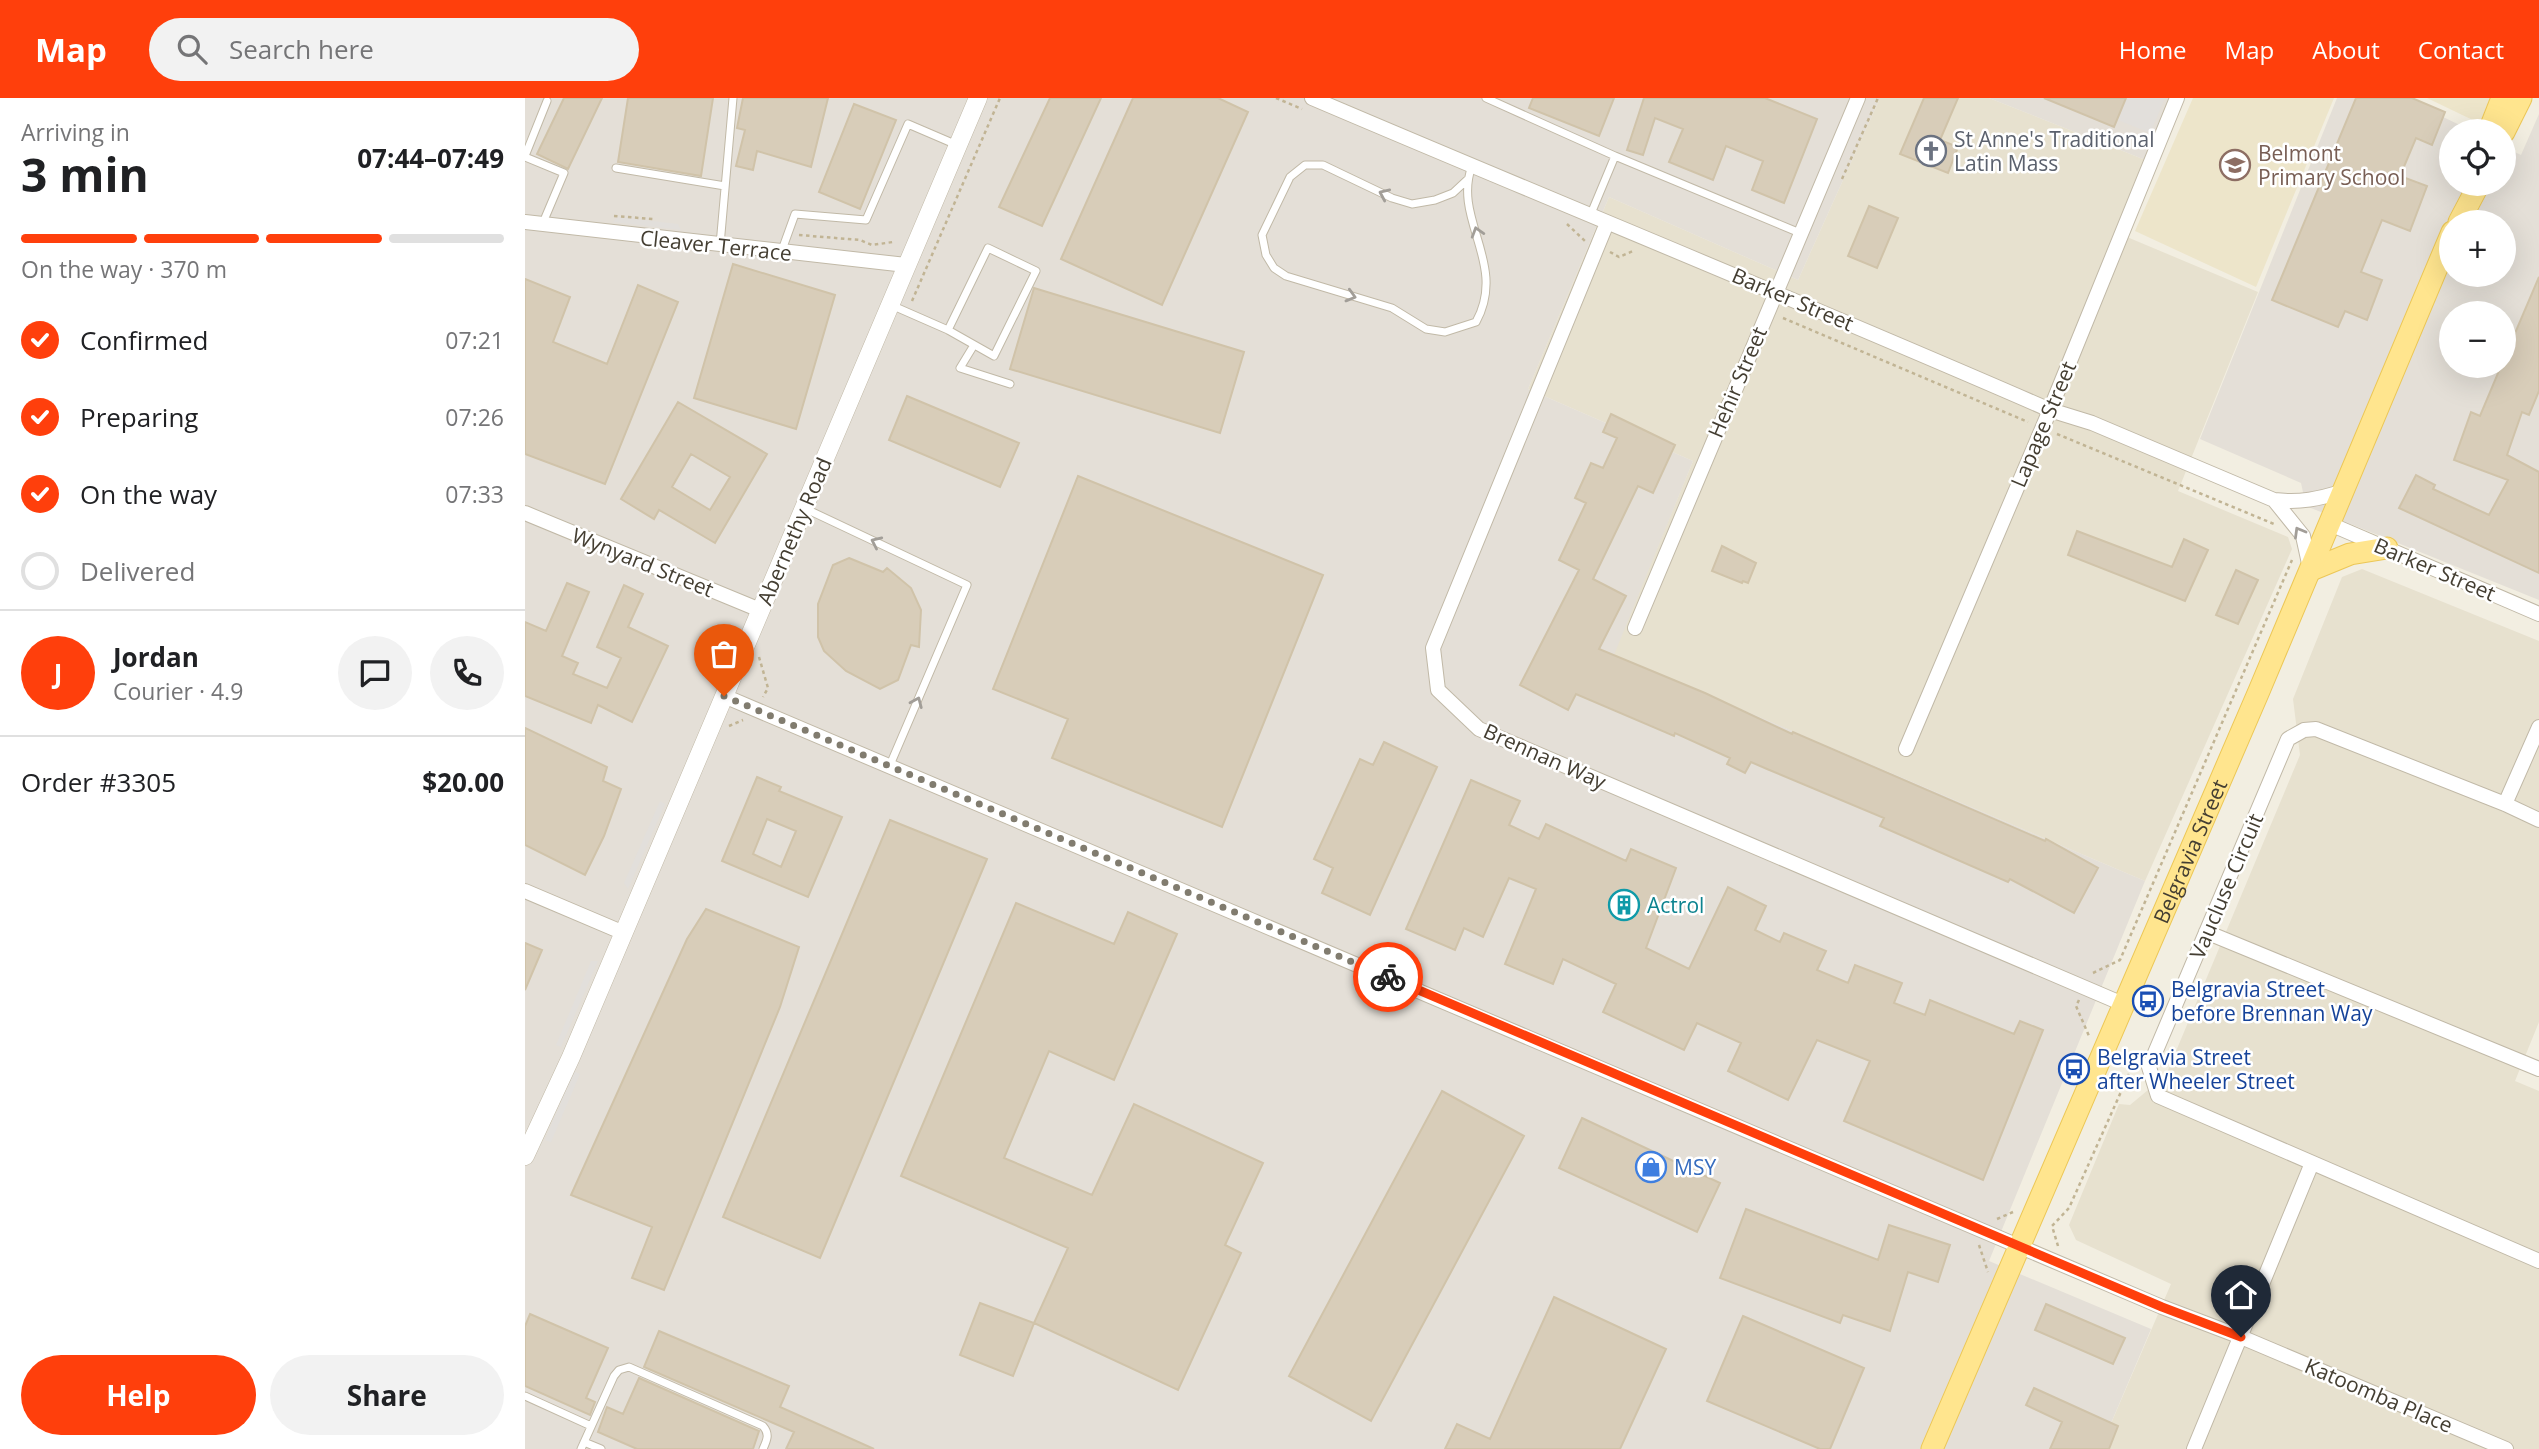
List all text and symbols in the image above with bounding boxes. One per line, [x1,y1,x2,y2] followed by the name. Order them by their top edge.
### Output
[149,18,639,81] search box
[35,27,107,72] text: Map
[173,30,211,68] icon: search
[229,31,374,67] text: Search here
[2119,33,2187,66] text: Home
[2225,33,2274,66] text: Map
[2312,33,2380,66] text: About
[2418,33,2504,66] text: Contact
[21,116,130,148] text: Arriving in
[2439,119,2516,378] map controls
[2439,119,2516,196] button: locate
[1954,125,2155,177] place label: St Anne's Traditional Latin Mass
[1914,134,1948,168] church icon: St Anne's Traditional Latin Mass
[2258,139,2405,191] place label: Belmont Primary School
[357,140,504,176] text: 07:44–07:49
[21,143,149,205] text: 3 min
[2218,148,2252,182] school or university icon: Belmont Primary School
[1379,188,1392,202] one-way arrow
[2439,210,2516,287] button: +
[639,223,793,267] street label: Cleaver Terrace
[1470,226,1485,238] one-way arrow
[21,253,227,285] text: On the way · 370 m
[1728,261,1858,337] street label: Barker Street
[1345,288,1357,303] one-way arrow
[2439,301,2516,378] button: −
[21,321,59,359] icon: check
[80,322,208,358] text: Confirmed
[1701,322,1773,442] street label: Hehir Street
[445,324,504,356] text: 07:21
[2004,357,2082,491] street label: Lapage Street
[21,398,59,436] icon: check
[80,399,198,435] text: Preparing
[445,401,504,433] text: 07:26
[750,453,838,609] street label: Abernethy Road
[21,475,59,513] icon: check
[80,476,217,512] text: On the way
[445,478,504,510] text: 07:33
[568,521,718,603] street label: Wynyard Street
[2294,526,2307,539] one-way arrow
[2370,531,2500,607] street label: Barker Street
[871,536,883,550] one-way arrow
[80,553,195,589] text: Delivered
[694,624,754,696] pin
[705,635,743,673] icon: bag
[338,636,412,710] button: chat
[430,636,504,710] button: phone
[113,639,199,675] text: Jordan
[54,655,62,691] text: J
[113,675,243,707] text: Courier · 4.9
[909,697,923,709] one-way arrow
[1479,717,1611,796] street label: Brennan Way
[21,764,176,800] text: Order #3305
[422,764,504,800] text: $20.00
[2147,775,2233,928] street label: Belgravia Street
[2183,809,2269,963] street label: Vaucluse Circuit
[1607,888,1641,922] building icon: Actrol
[1647,891,1704,919] place label: Actrol
[1353,942,1423,1012] courier
[1369,958,1407,996] icon: bike
[2171,975,2373,1027] place label: Belgravia Street before Brennan Way
[2131,984,2165,1018] bus stop icon: Belgravia Street before Brennan Way
[2097,1043,2295,1095] place label: Belgravia Street after Wheeler Street
[2057,1052,2091,1086] bus stop icon: Belgravia Street after Wheeler Street
[1634,1150,1668,1184] shop icon: MSY
[1674,1153,1716,1181] place label: MSY
[2211,1265,2271,1337] pin
[2222,1276,2260,1314] icon: home
[2301,1351,2457,1439] street label: Katoomba Place
[21,1355,256,1435] button: Help
[270,1355,504,1435] button: Share

